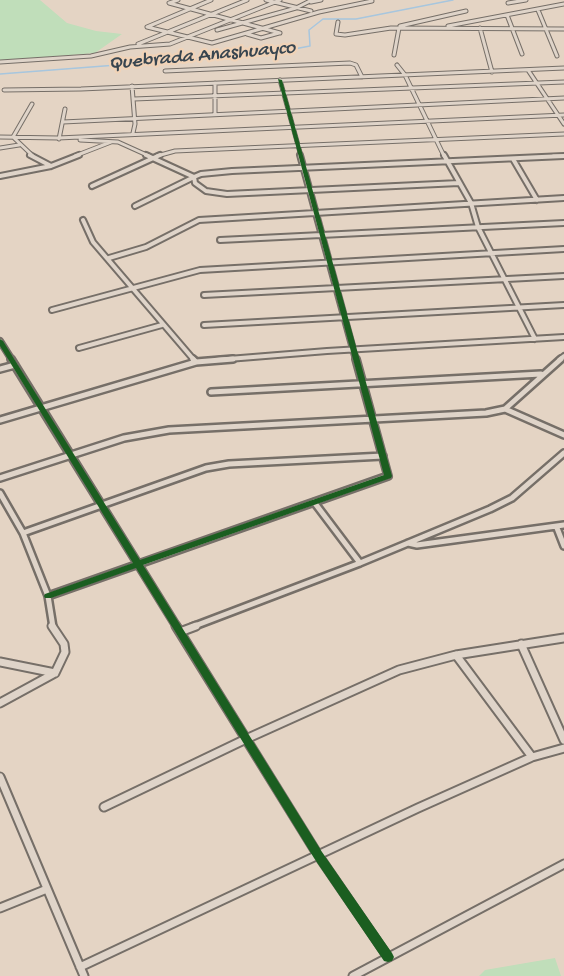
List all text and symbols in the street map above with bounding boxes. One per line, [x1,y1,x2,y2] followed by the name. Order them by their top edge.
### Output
[108,37,296,77] water label: Quebrada Anashuayco

